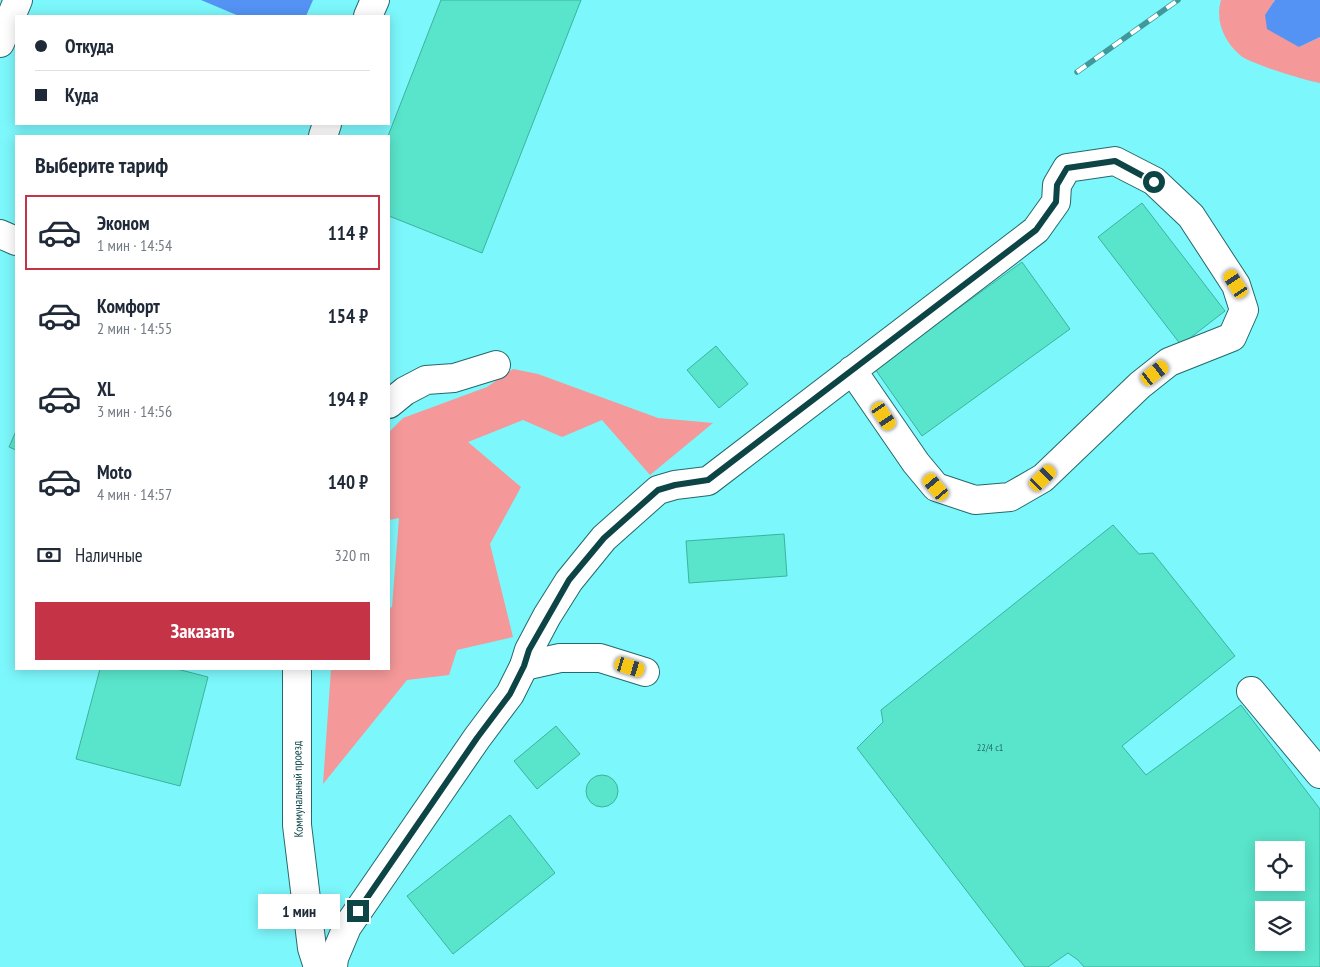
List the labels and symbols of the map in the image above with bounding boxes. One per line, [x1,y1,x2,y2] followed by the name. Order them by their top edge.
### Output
[1143,171,1165,193] route start
[1221,267,1250,301] car
[1138,358,1171,388] car
[869,399,898,433] car
[1027,462,1059,494] car
[920,471,951,503] car
[613,655,646,679] car
[289,740,306,837] street label: Коммунальный проезд
[977,741,1003,754] house number: 22/4 с1
[258,894,340,928] callout: 1 мин
[347,900,369,922] route end

